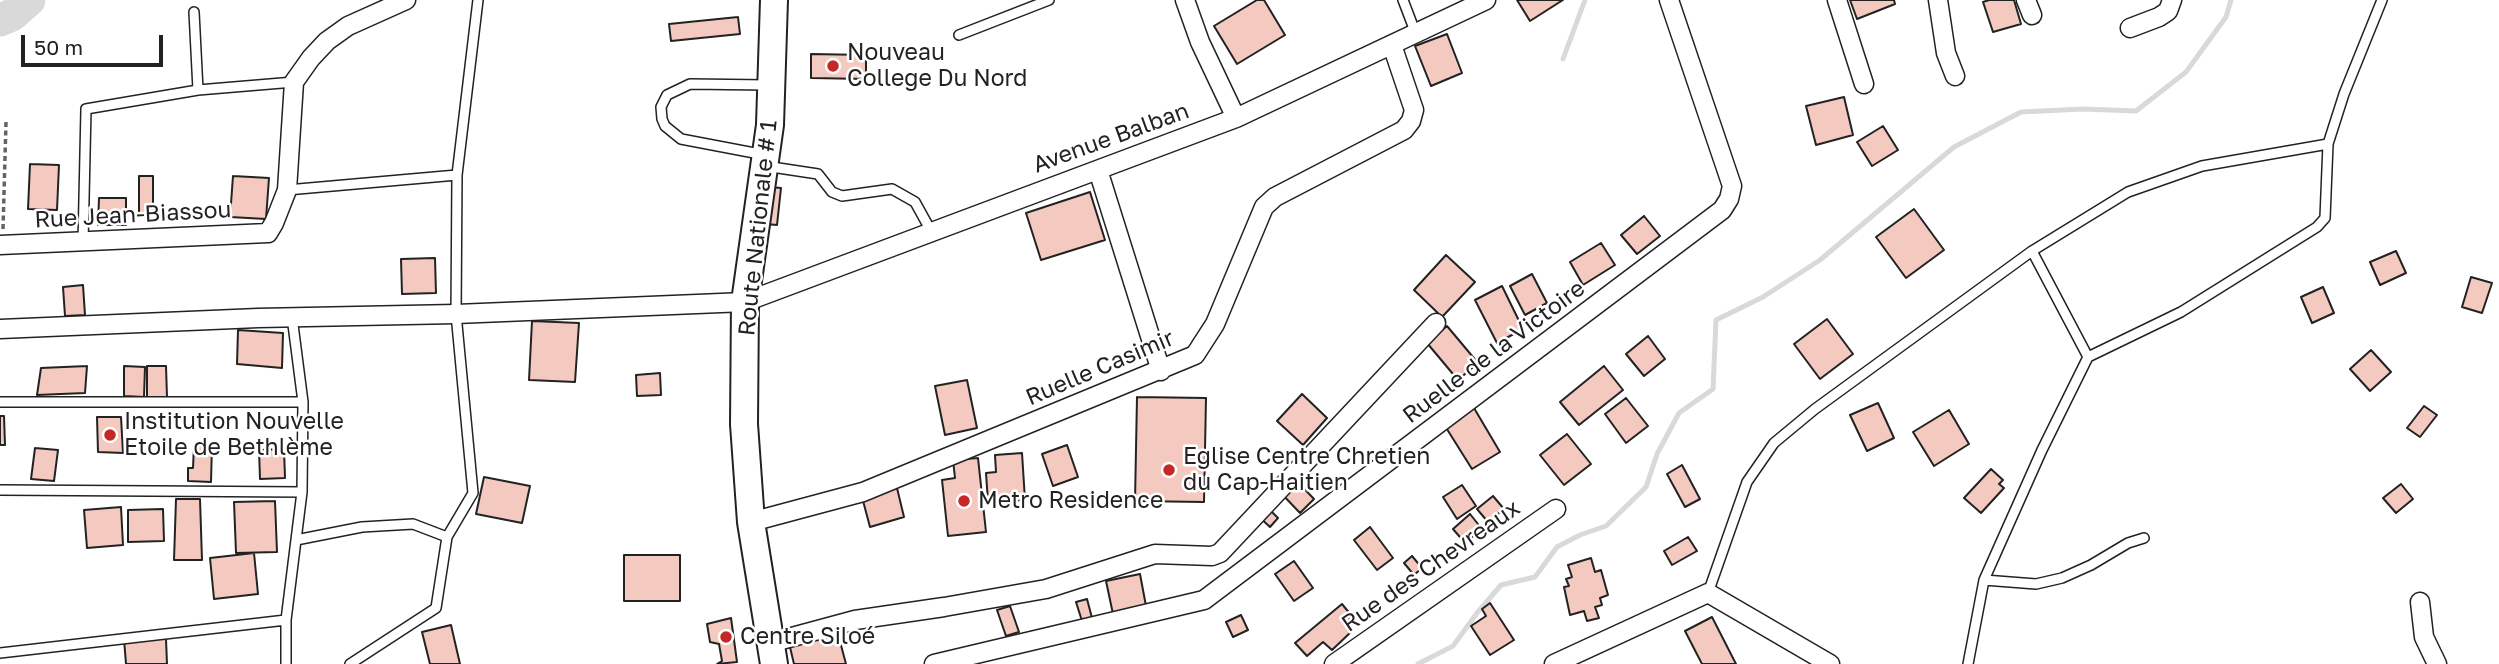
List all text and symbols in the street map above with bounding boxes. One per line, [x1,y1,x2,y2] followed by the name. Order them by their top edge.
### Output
[24,21,166,65] scale bar
[34,34,83,60] text: 50 m
[847,39,1027,93] place label: Nouveau College Du Nord
[825,58,841,74] marker: Nouveau College Du Nord
[1029,97,1193,179] street label: Avenue Balban
[733,119,783,337] street label: Route Nationale # 1
[34,196,232,234] street label: Rue Jean-Biassou
[1398,275,1590,429] street label: Ruelle de la Victoire
[1022,324,1178,412] street label: Ruelle Casimir
[124,408,344,462] place label: Institution Nouvelle Etoile de Bethlème
[102,427,118,443] marker: Institution Nouvelle Etoile de Bethlème
[1183,443,1430,497] place label: Eglise Centre Chretien du Cap-Haitien
[1161,462,1177,478] marker: Eglise Centre Chretien du Cap-Haitien
[978,487,1163,515] place label: Metro Residence
[956,493,972,509] marker: Metro Residence
[1337,494,1525,638] street label: Rue des Chevreaux
[740,623,875,651] place label: Centre Siloé
[718,629,734,645] marker: Centre Siloé

